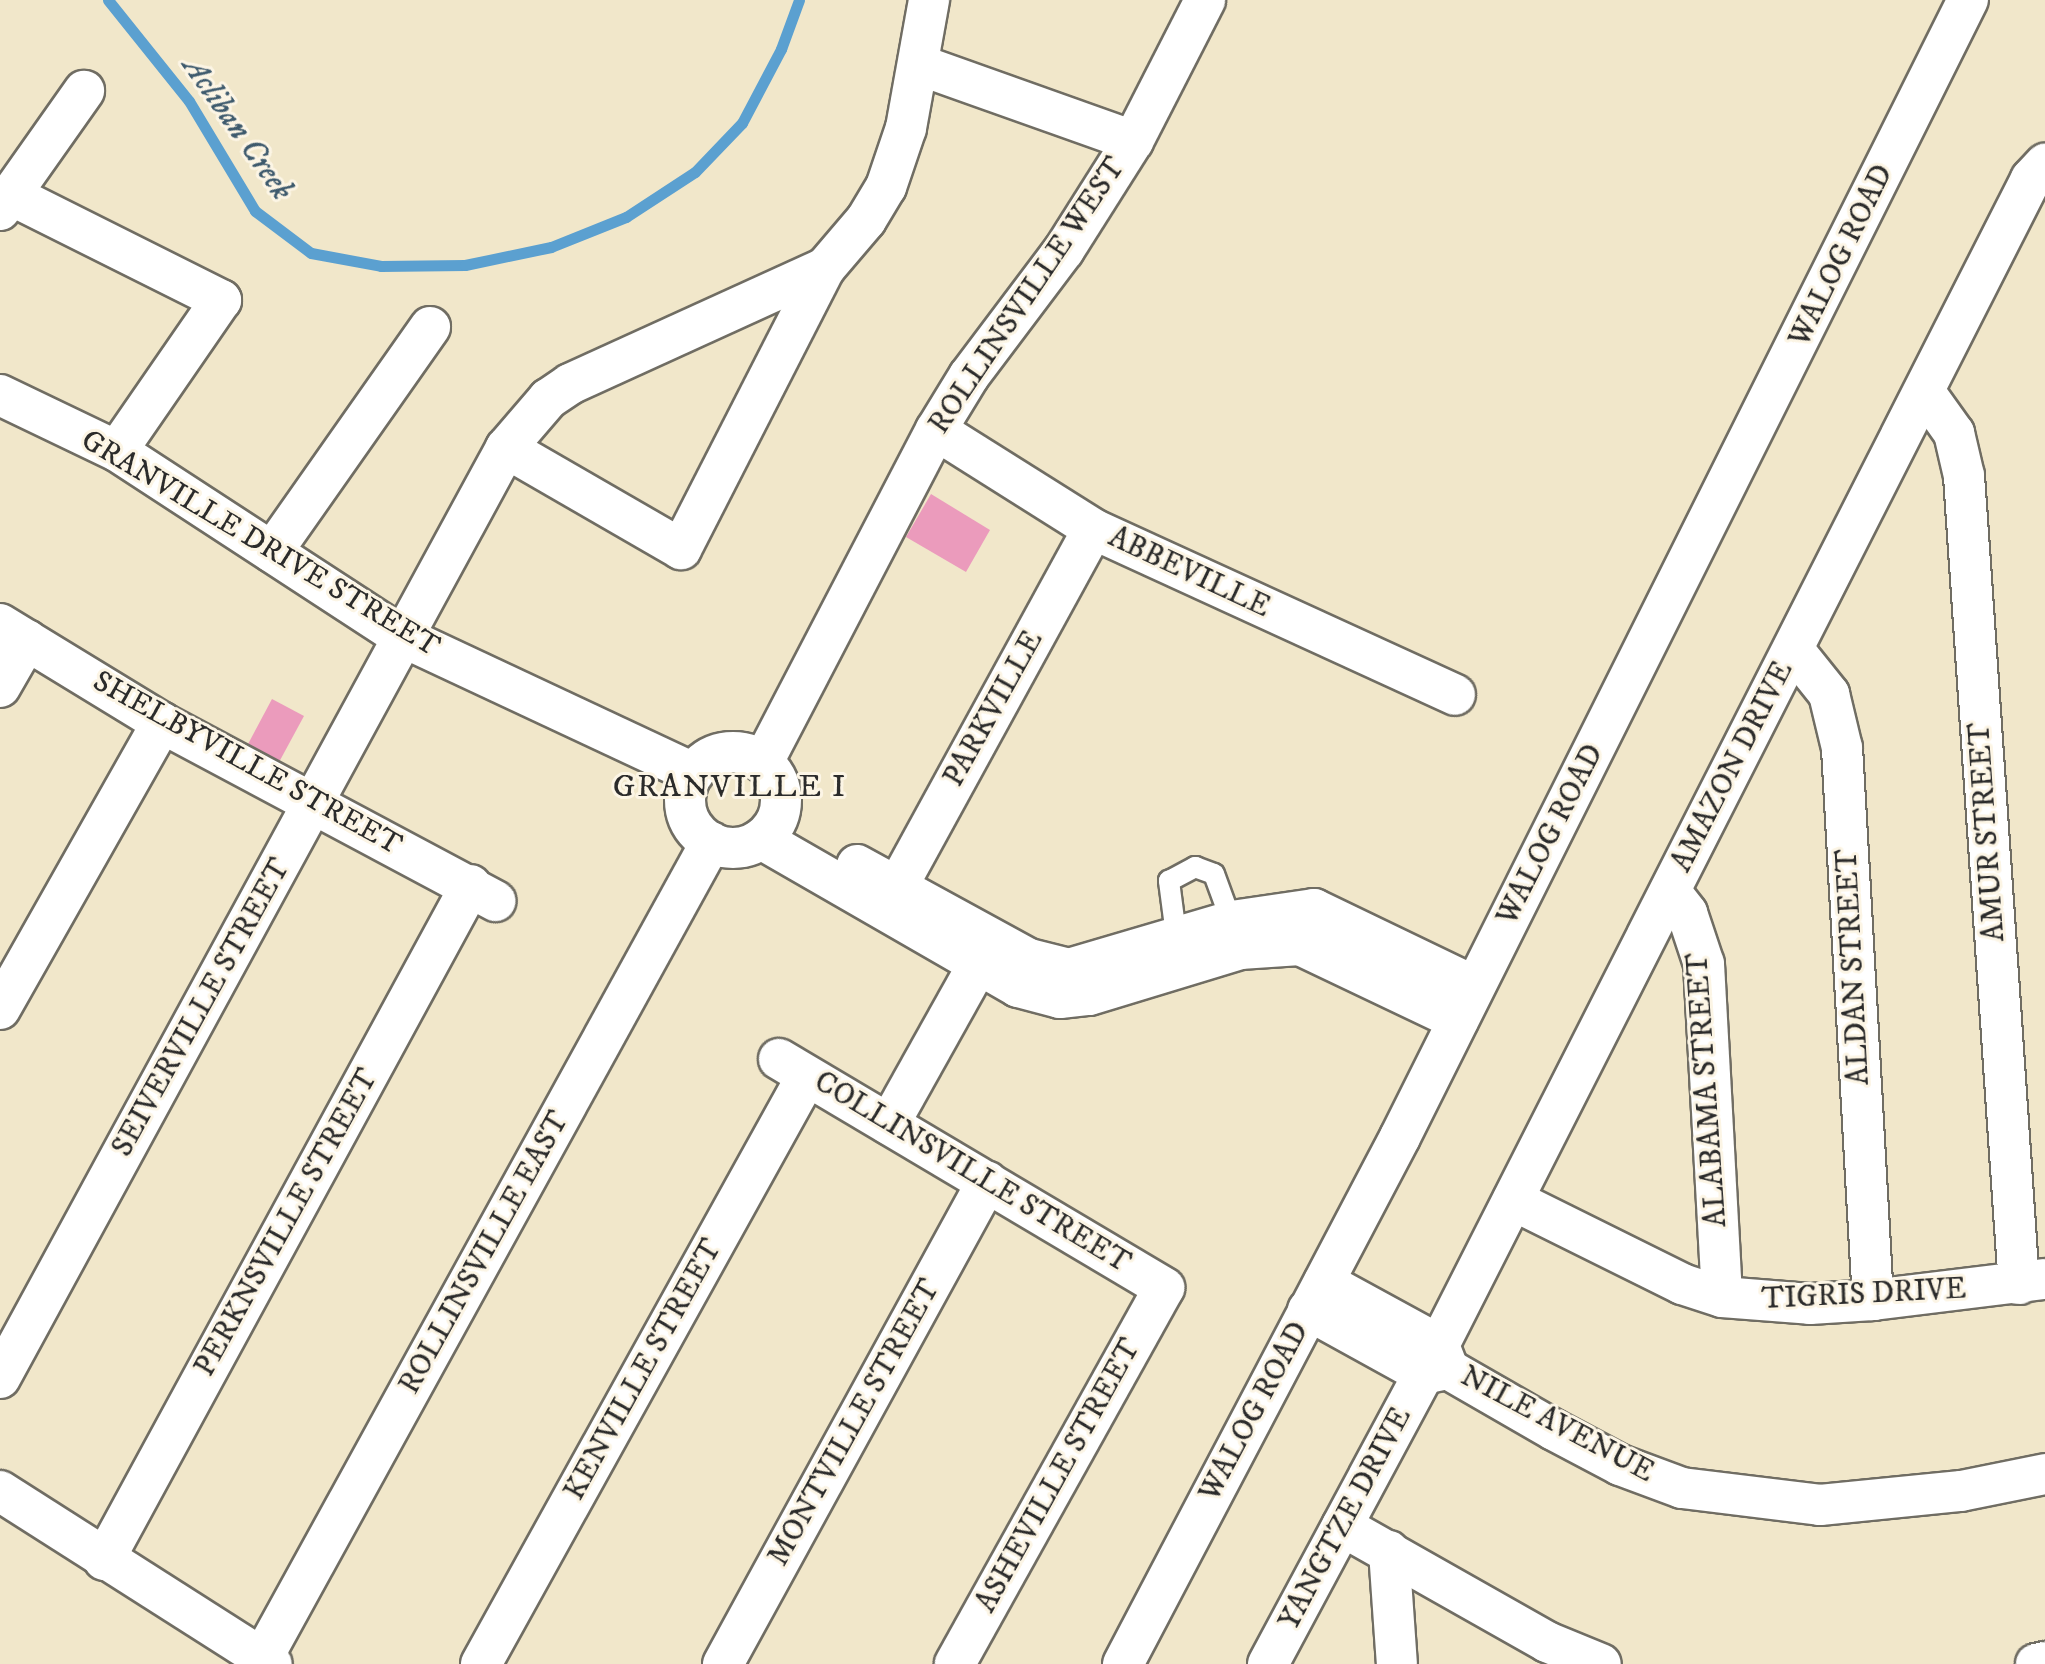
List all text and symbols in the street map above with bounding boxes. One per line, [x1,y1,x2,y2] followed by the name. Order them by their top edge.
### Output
[174,50,300,208] water label: Acliban Creek
[922,151,1134,441] street label: ROLLINSVILLE WEST
[1782,159,1902,353] street label: WALOG ROAD
[74,423,446,665] street label: GRANVILLE DRIVE STREET
[1102,520,1276,626] street label: ABBEVILLE
[936,625,1052,793] street label: PARKVILLE
[1664,656,1802,878] street label: AMAZON DRIVE
[86,664,408,864] street label: SHELBYVILLE STREET
[1962,721,2014,943] street label: AMUR STREET
[1490,739,1612,931] street label: WALOG ROAD
[613,768,847,806] district label: GRANVILLE I
[1830,848,1878,1086] street label: ALDAN STREET
[105,853,299,1163] street label: SEIVERVILLE STREET
[1680,952,1736,1228] street label: ALABAMA STREET
[187,1063,387,1383] street label: PERKNSVILLE STREET
[807,1064,1137,1282] street label: COLLINSVILLE STREET
[392,1105,578,1401] street label: ROLLINSVILLE EAST
[557,1233,731,1507] street label: KENVILLE STREET
[1761,1272,1967,1318] street label: TIGRIS DRIVE
[761,1274,949,1572] street label: MONTVILLE STREET
[1193,1316,1317,1508] street label: WALOG ROAD
[969,1333,1149,1619] street label: ASHEVILLE STREET
[1454,1359,1660,1491] street label: NILE AVENUE
[1272,1402,1420,1636] street label: YANGTZE DRIVE

